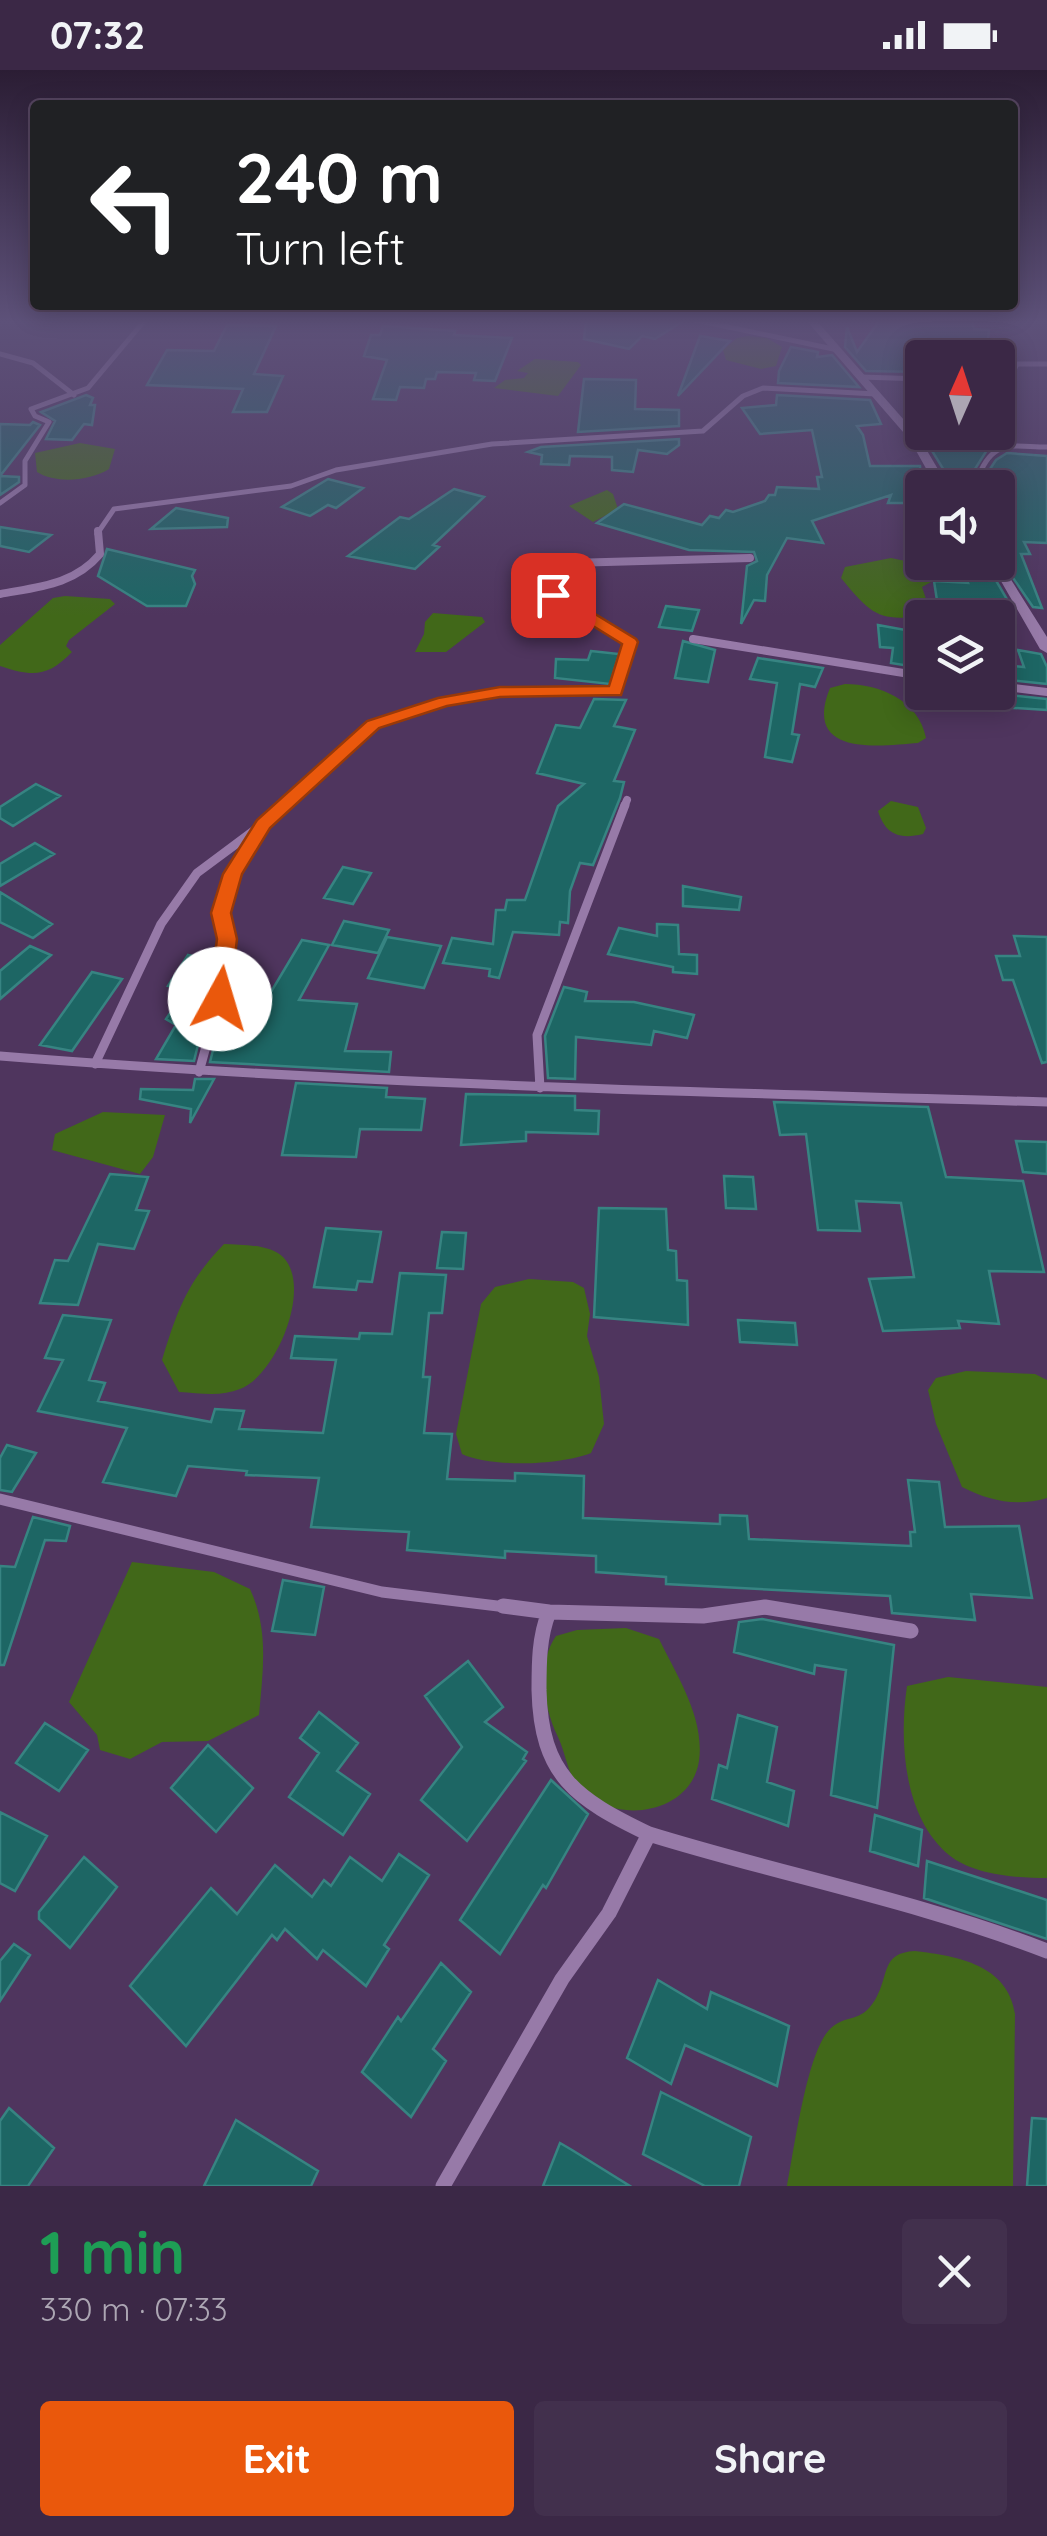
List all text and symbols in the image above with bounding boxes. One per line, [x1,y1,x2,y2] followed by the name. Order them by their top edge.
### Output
[50,11,145,59] text: 07:32
[235,133,443,221] text: 240 m
[70,140,200,270] icon: left
[235,220,405,276] text: Turn left
[905,340,1015,450] north arrow
[905,340,1015,710] map controls
[905,470,1015,580] button: sound
[511,553,596,638] pin
[526,568,581,623] icon: arrive
[905,600,1015,710] button: layers
[168,947,272,1051] position arrow
[40,2214,185,2289] text: 1 min
[902,2219,1007,2324] button: close
[40,2289,227,2329] text: 330 m · 07:33
[40,2401,514,2516] button: Exit
[534,2401,1007,2516] button: Share

